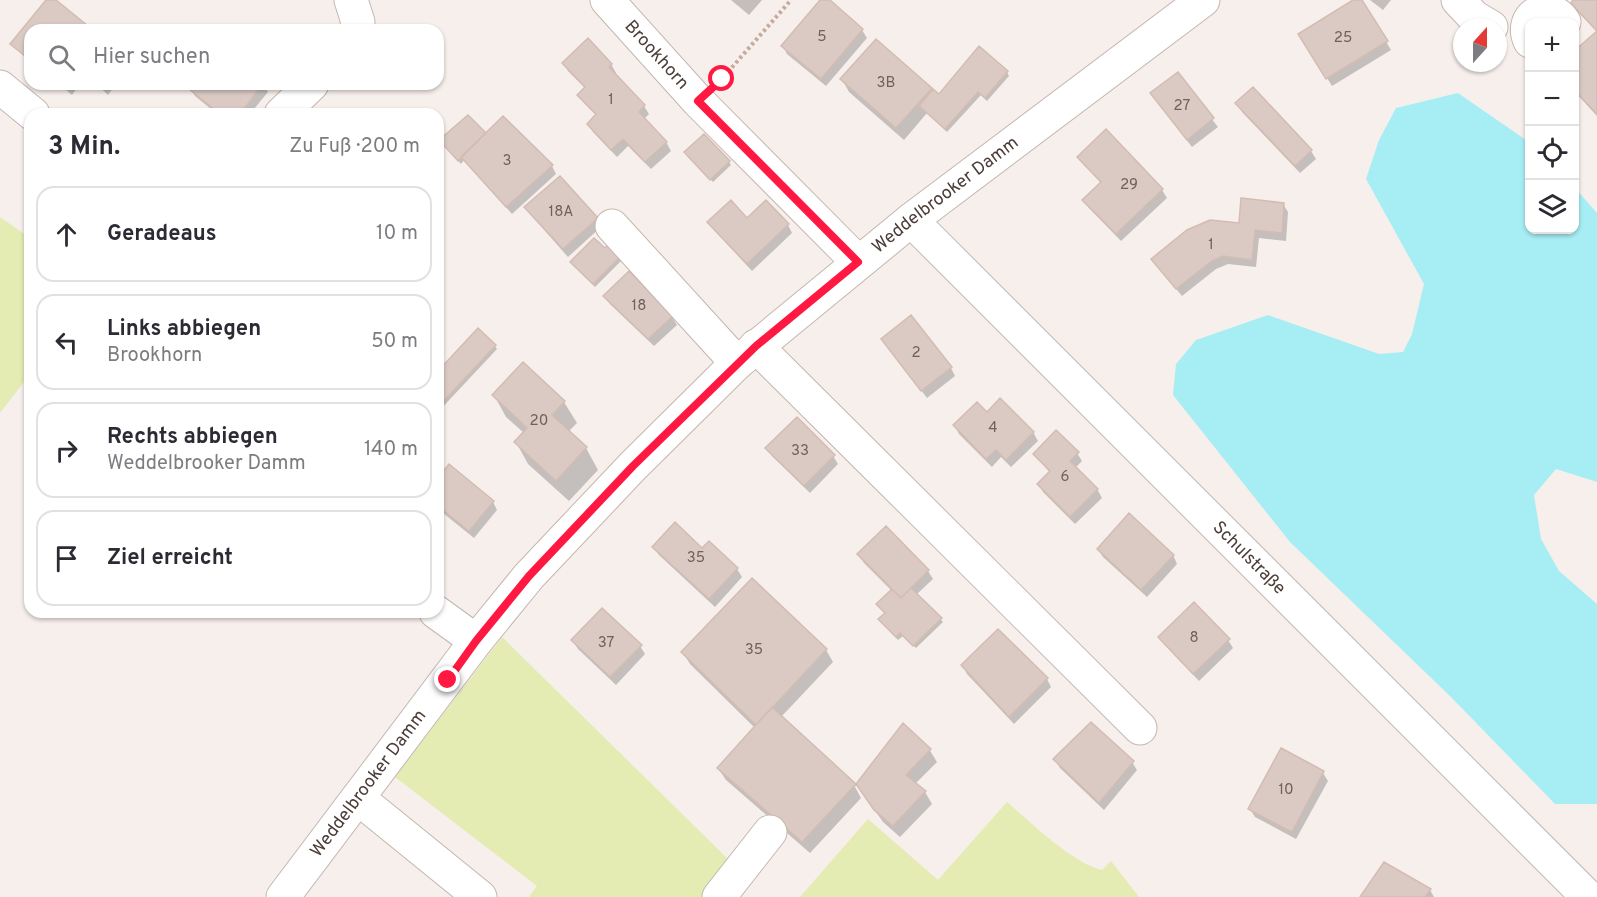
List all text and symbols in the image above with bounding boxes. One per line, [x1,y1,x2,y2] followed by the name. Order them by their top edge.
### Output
[619,15,694,95] street label: Brookhorn
[1453,18,1507,72] north arrow
[1525,18,1579,234] map controls
[1525,18,1579,72] button: +
[24,24,444,90] search box
[817,28,827,47] house number: 5
[1334,29,1352,48] house number: 25
[45,41,78,74] icon: search
[93,44,210,71] text: Hier suchen
[708,65,734,91] route start
[1525,72,1579,126] button: −
[877,74,895,93] house number: 3B
[608,91,614,110] house number: 1
[1174,97,1191,116] house number: 27
[1525,126,1579,180] button: locate
[48,131,120,164] text: 3 Min.
[867,131,1023,259] street label: Weddelbrooker Damm
[289,134,420,160] text: Zu Fuß · 200 m
[502,152,512,171] house number: 3
[1120,176,1138,195] house number: 29
[1525,180,1579,234] button: layers
[549,203,573,222] house number: 18A
[50,218,83,251] icon: ahead
[107,221,217,248] text: Geradeaus
[376,221,418,247] text: 10 m
[1208,236,1214,255] house number: 1
[632,297,646,316] house number: 18
[107,316,261,343] text: Links abbiegen
[50,326,83,359] icon: left
[371,329,418,355] text: 50 m
[107,343,202,369] text: Brookhorn
[911,344,921,363] house number: 2
[530,412,548,431] house number: 20
[988,419,998,438] house number: 4
[107,424,278,451] text: Rechts abbiegen
[50,434,83,467] icon: right
[364,437,418,463] text: 140 m
[791,442,809,461] house number: 33
[107,451,306,477] text: Weddelbrooker Damm
[1061,468,1070,487] house number: 6
[1207,516,1291,600] street label: Schulstraße
[50,542,83,575] icon: arrive
[107,545,233,572] text: Ziel erreicht
[687,549,705,568] house number: 35
[1189,629,1199,648] house number: 8
[598,634,615,653] house number: 37
[745,641,763,660] house number: 35
[434,666,460,692] route end
[305,705,432,862] street label: Weddelbrooker Damm
[1278,781,1294,800] house number: 10

